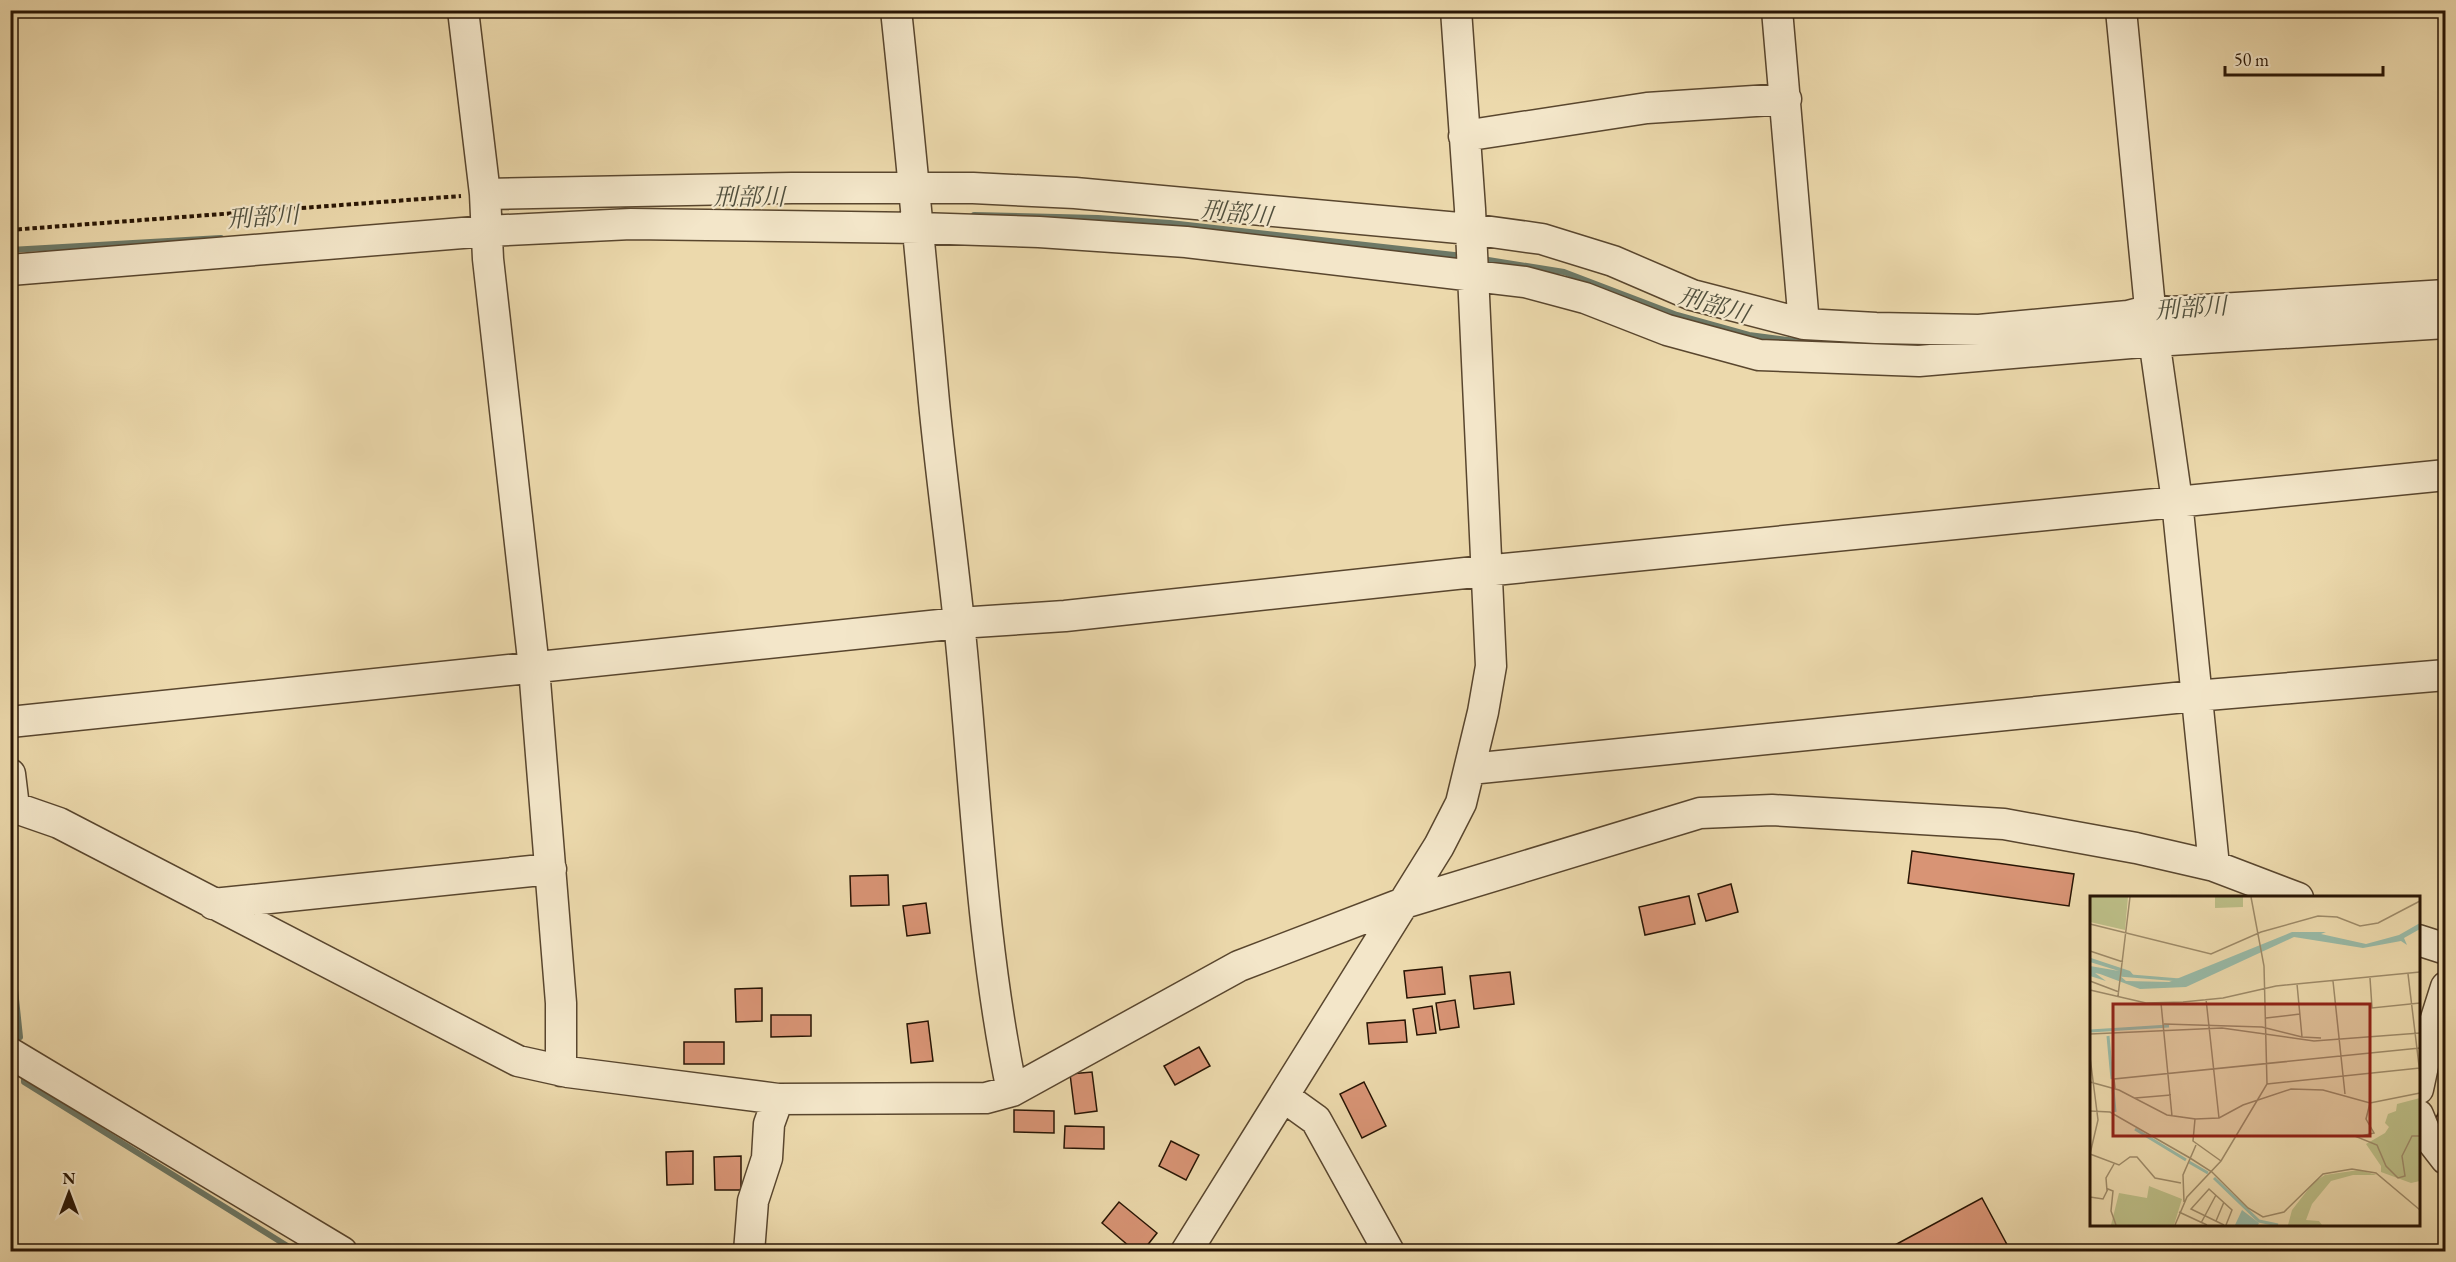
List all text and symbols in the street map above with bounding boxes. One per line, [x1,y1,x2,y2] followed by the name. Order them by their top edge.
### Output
[2225,39,2382,77] scale bar
[2234,48,2269,71] text: 50 m
[713,181,788,212] water label: 刑部川
[1200,193,1277,232] water label: 刑部川
[226,198,303,234] water label: 刑部川
[1675,280,1756,330] water label: 刑部川
[2154,289,2231,325] water label: 刑部川
[2090,896,2420,1226] inset map
[39,1163,99,1223] north arrow
[63,1168,76,1189] text: N

